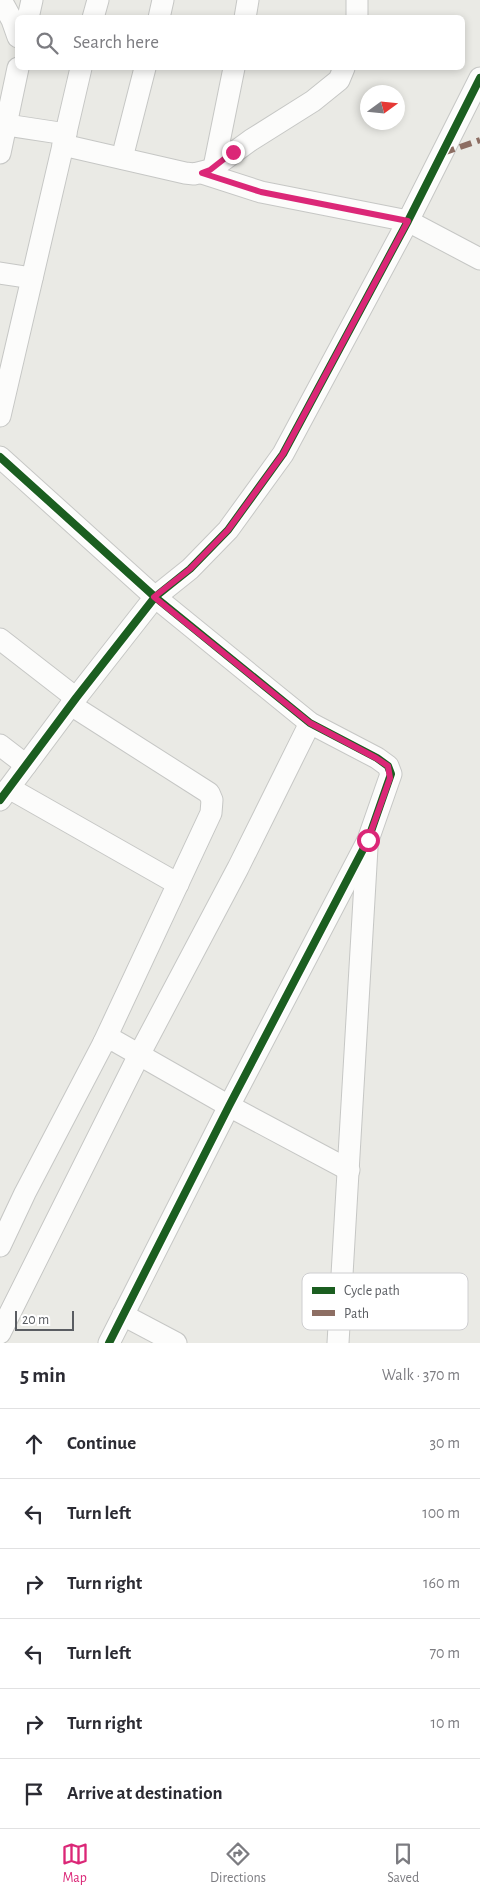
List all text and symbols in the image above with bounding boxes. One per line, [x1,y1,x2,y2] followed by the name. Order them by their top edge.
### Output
[15,15,465,70] search box
[33,29,61,57] icon: search
[73,33,159,52] text: Search here
[360,85,405,130] north arrow
[222,141,245,164] route end
[357,829,380,852] route start
[302,1273,468,1330] legend
[344,1284,400,1298] text: Cycle path
[344,1307,369,1321] text: Path
[15,1308,74,1331] scale bar
[22,1313,49,1327] text: 20 m
[20,1365,66,1386] text: 5 min
[382,1367,460,1383] text: Walk · 370 m
[20,1430,48,1458] icon: ahead
[67,1434,136,1453] text: Continue
[430,1435,460,1451] text: 30 m
[20,1500,48,1528] icon: left
[67,1504,131,1523] text: Turn left
[422,1505,460,1521] text: 100 m
[20,1570,48,1598] icon: right
[67,1574,142,1593] text: Turn right
[423,1575,460,1591] text: 160 m
[20,1640,48,1668] icon: left
[67,1644,131,1663] text: Turn left
[429,1645,460,1661] text: 70 m
[20,1710,48,1738] icon: right
[67,1714,142,1733] text: Turn right
[431,1715,460,1731] text: 10 m
[20,1780,48,1808] icon: arrive
[67,1784,223,1803] text: Arrive at destination
[61,1840,89,1887] tab: Map
[210,1840,266,1887] tab: Directions
[387,1840,419,1887] tab: Saved

